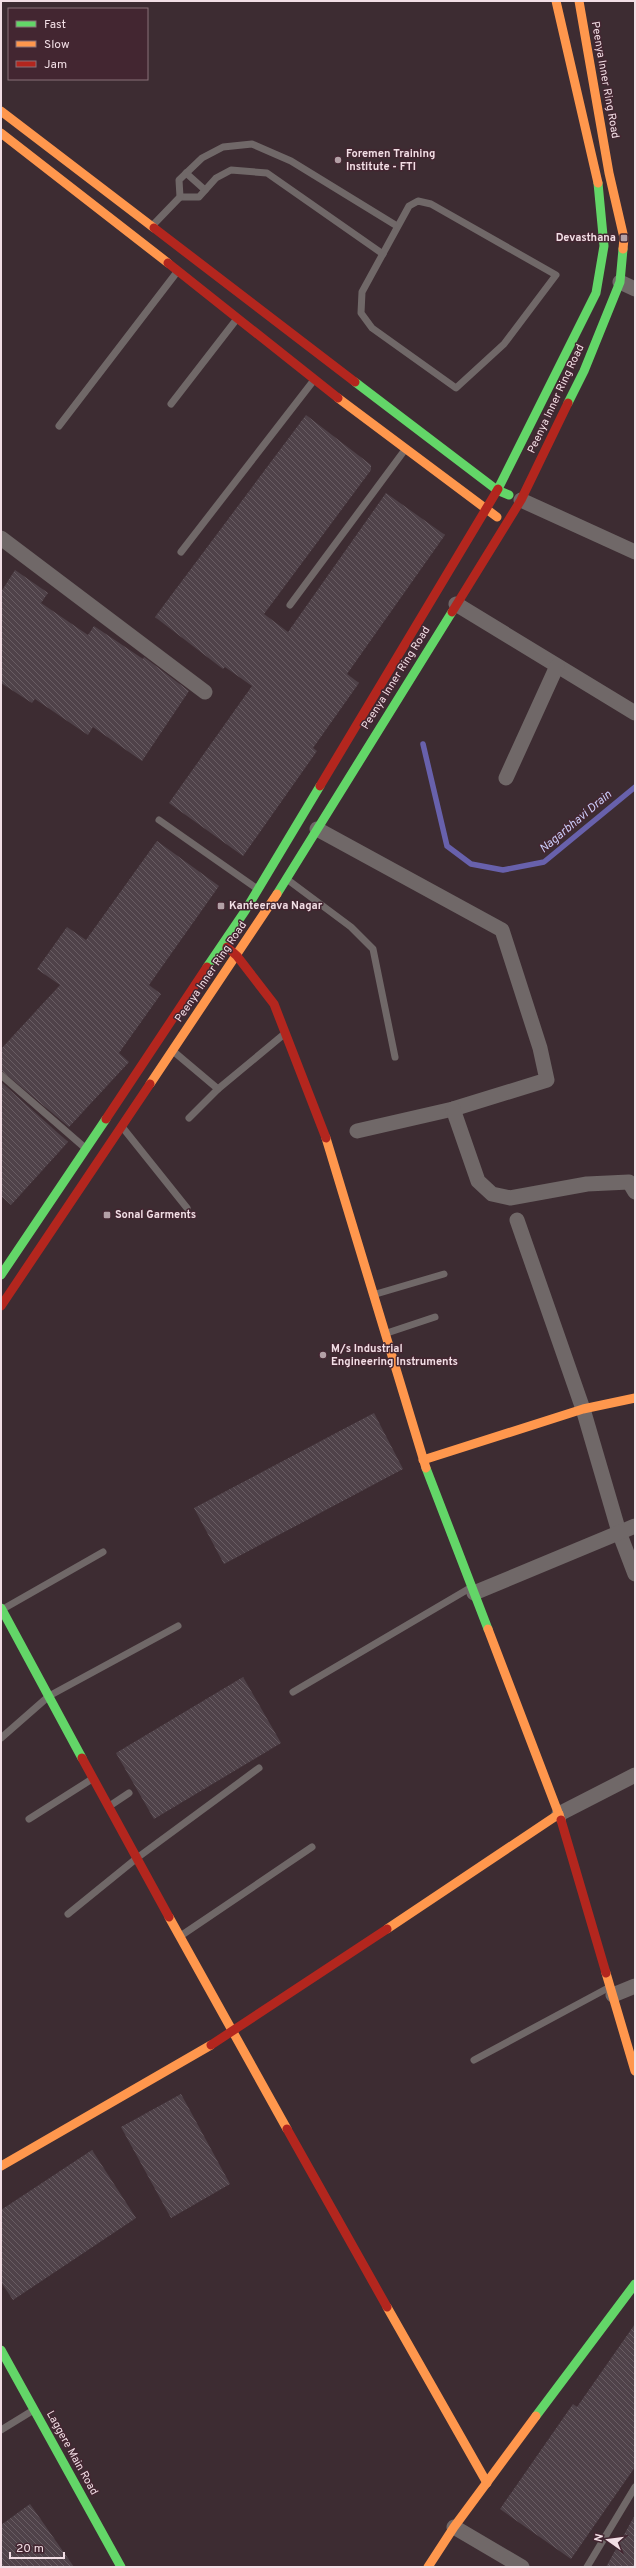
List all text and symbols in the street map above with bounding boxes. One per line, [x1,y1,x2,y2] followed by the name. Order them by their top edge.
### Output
[8,8,148,80] legend
[44,17,66,33] text: Fast
[588,20,622,140] street label: Peenya Inner Ring Road
[44,37,70,53] text: Slow
[44,57,67,73] text: Jam
[346,147,435,174] place label: Foremen Training Institute - FTI
[333,155,343,165] marker: Foremen Training Institute - FTI
[556,231,616,245] place label: Devasthana
[619,233,629,243] marker: Devasthana
[525,342,587,456] street label: Peenya Inner Ring Road
[359,624,433,732] street label: Peenya Inner Ring Road
[536,787,616,857] water label: Nagarbhavi Drain
[229,899,323,913] place label: Kanteerava Nagar
[216,901,226,911] marker: Kanteerava Nagar
[172,919,250,1025] street label: Peenya Inner Ring Road
[115,1208,196,1222] place label: Sonal Garments
[102,1210,112,1220] marker: Sonal Garments
[331,1342,458,1369] place label: M/s Industrial Engineering Instruments
[318,1350,328,1360] marker: M/s Industrial Engineering Instruments
[43,2408,101,2498] street label: Laggere Main Road
[588,2520,628,2560] north arrow
[592,2532,607,2543] text: N
[10,2534,64,2560] scale bar
[16,2541,44,2557] text: 20 m

